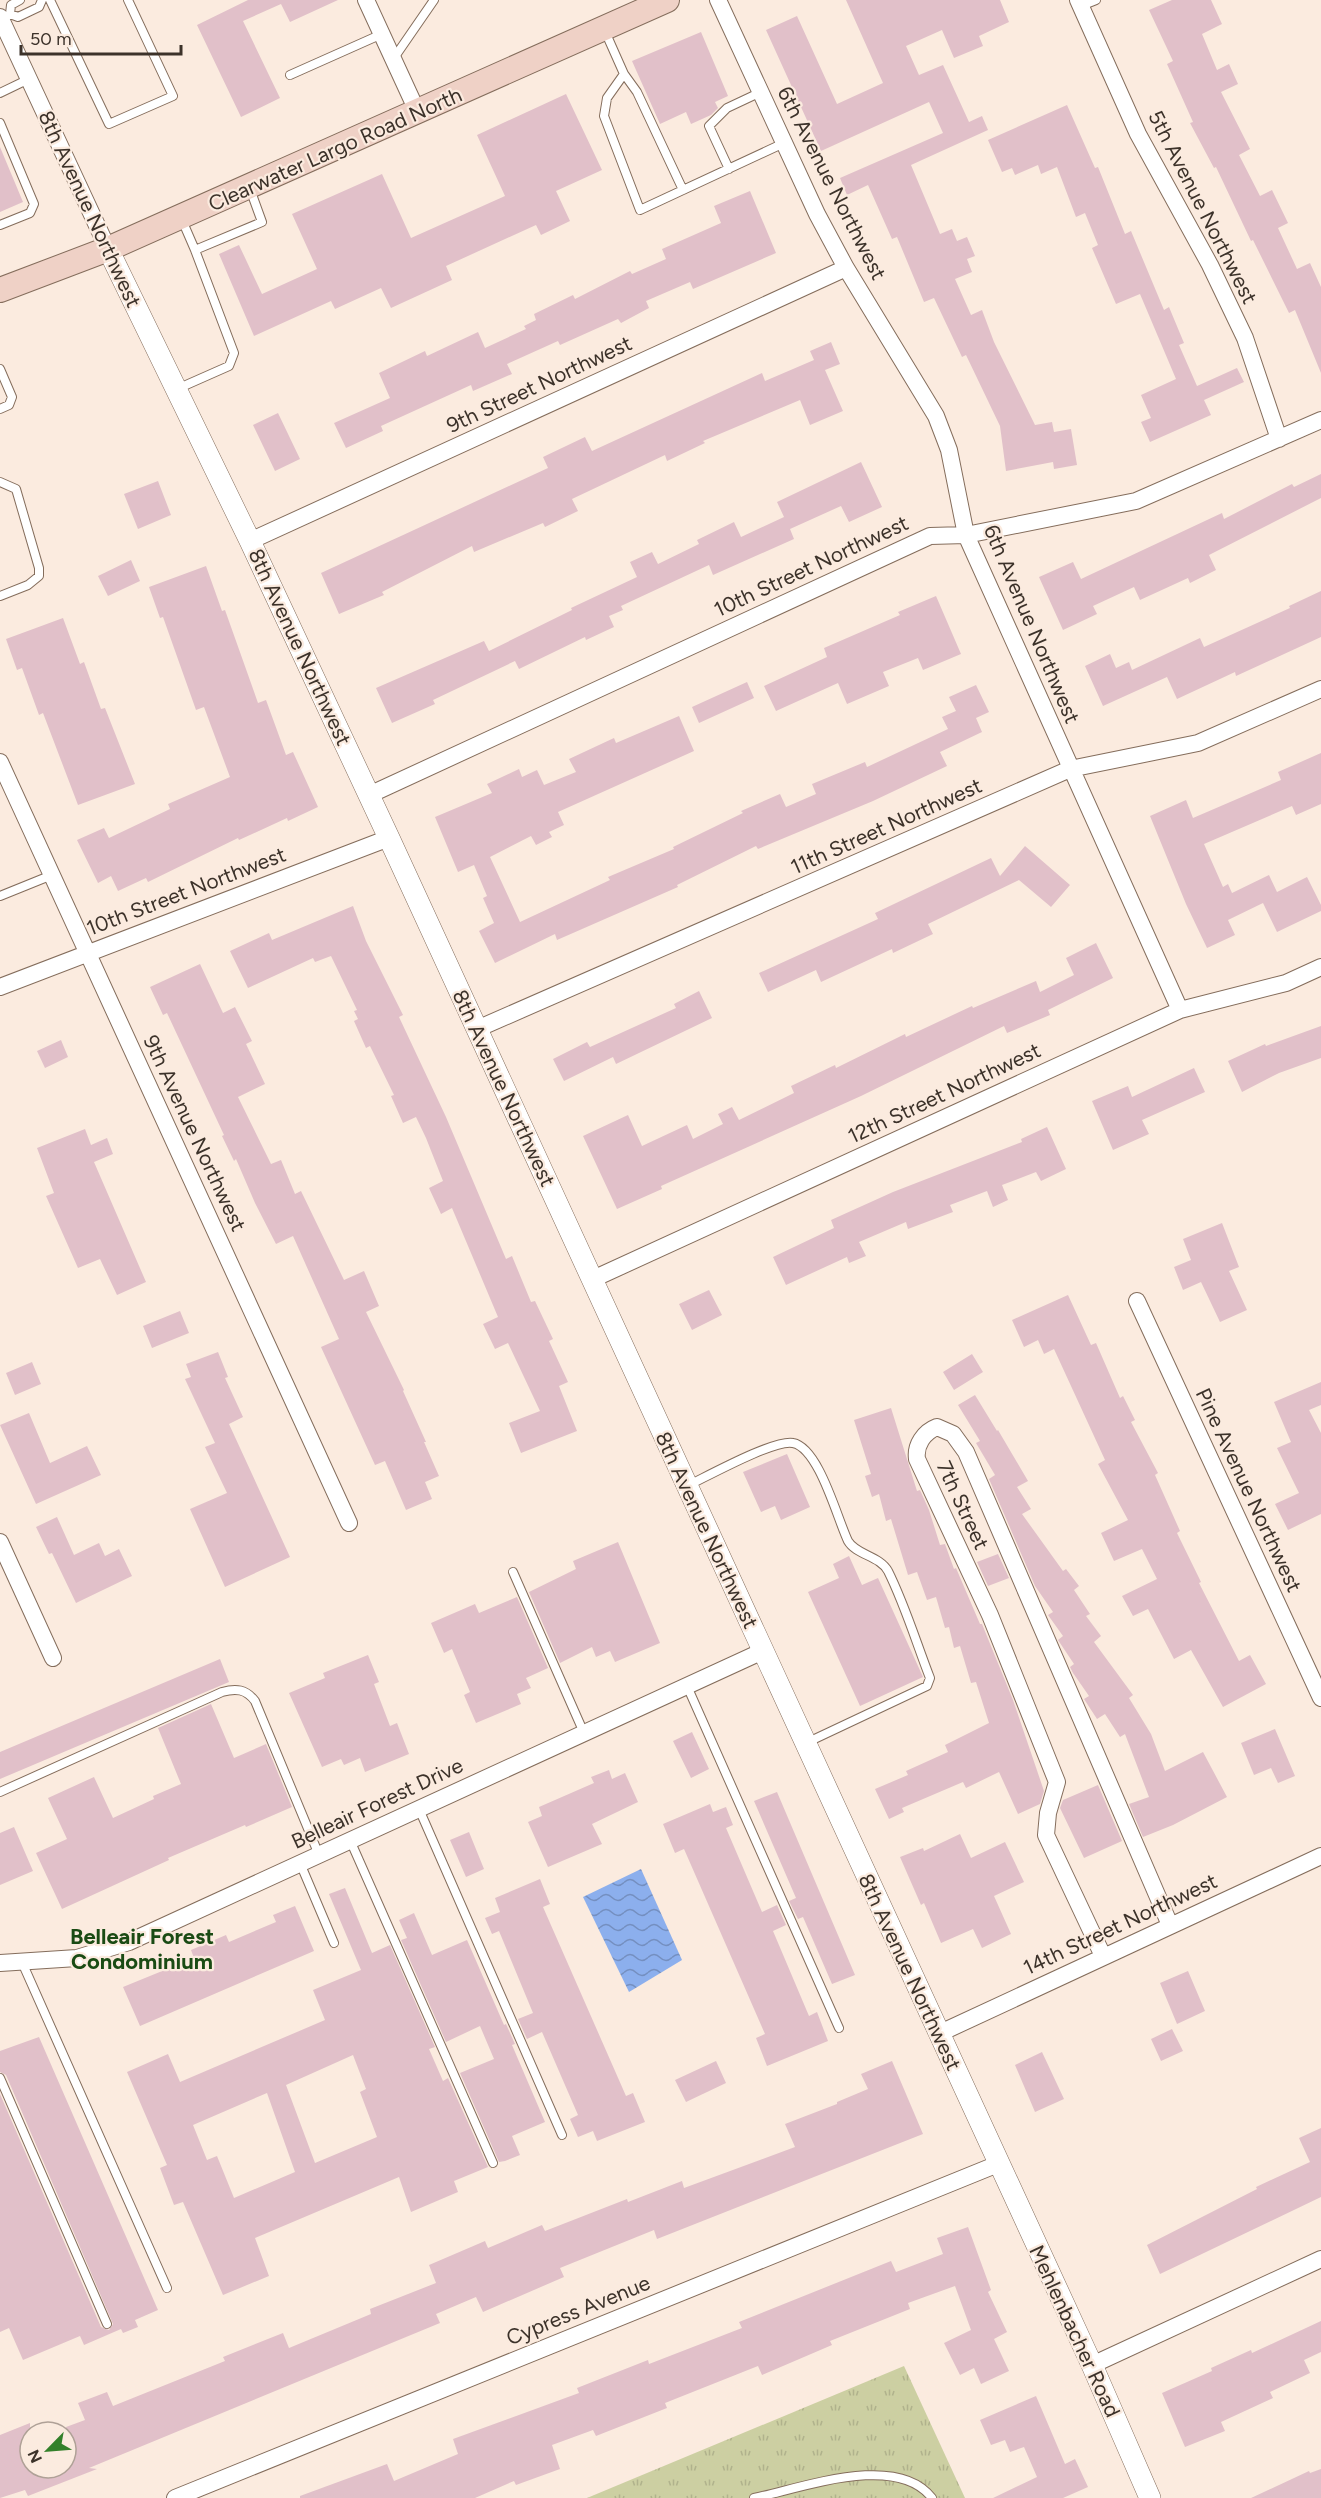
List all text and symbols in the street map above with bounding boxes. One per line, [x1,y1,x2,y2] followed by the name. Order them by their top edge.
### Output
[21,18,182,56] scale bar
[30,28,72,50] text: 50 m
[204,82,466,216] street label: Clearwater Largo Road North
[772,82,892,284] street label: 6th Avenue Northwest
[1143,106,1263,308] street label: 5th Avenue Northwest
[33,107,147,311] street label: 8th Avenue Northwest
[443,330,635,438] street label: 9th Street Northwest
[710,510,912,622] street label: 10th Street Northwest
[979,521,1085,727] street label: 6th Avenue Northwest
[243,545,357,749] street label: 8th Avenue Northwest
[787,773,986,879] street label: 11th Street Northwest
[83,841,289,941] street label: 10th Street Northwest
[447,986,561,1190] street label: 8th Avenue Northwest
[139,1031,251,1235] street label: 9th Avenue Northwest
[844,1037,1044,1149] street label: 12th Street Northwest
[1191,1384,1307,1596] street label: Pine Avenue Northwest
[650,1428,764,1632] street label: 8th Avenue Northwest
[932,1457,994,1553] street label: 7th Street
[287,1752,467,1854] street label: Belleair Forest Drive
[1019,1868,1221,1980] street label: 14th Street Northwest
[853,1870,967,2074] street label: 8th Avenue Northwest
[70,1923,214,1975] district label: Belleair Forest Condominium
[1024,2241,1126,2421] street label: Mehlenbacher Road
[502,2270,654,2350] street label: Cypress Avenue
[18,2420,78,2480] north arrow
[24,2447,46,2466] text: N

